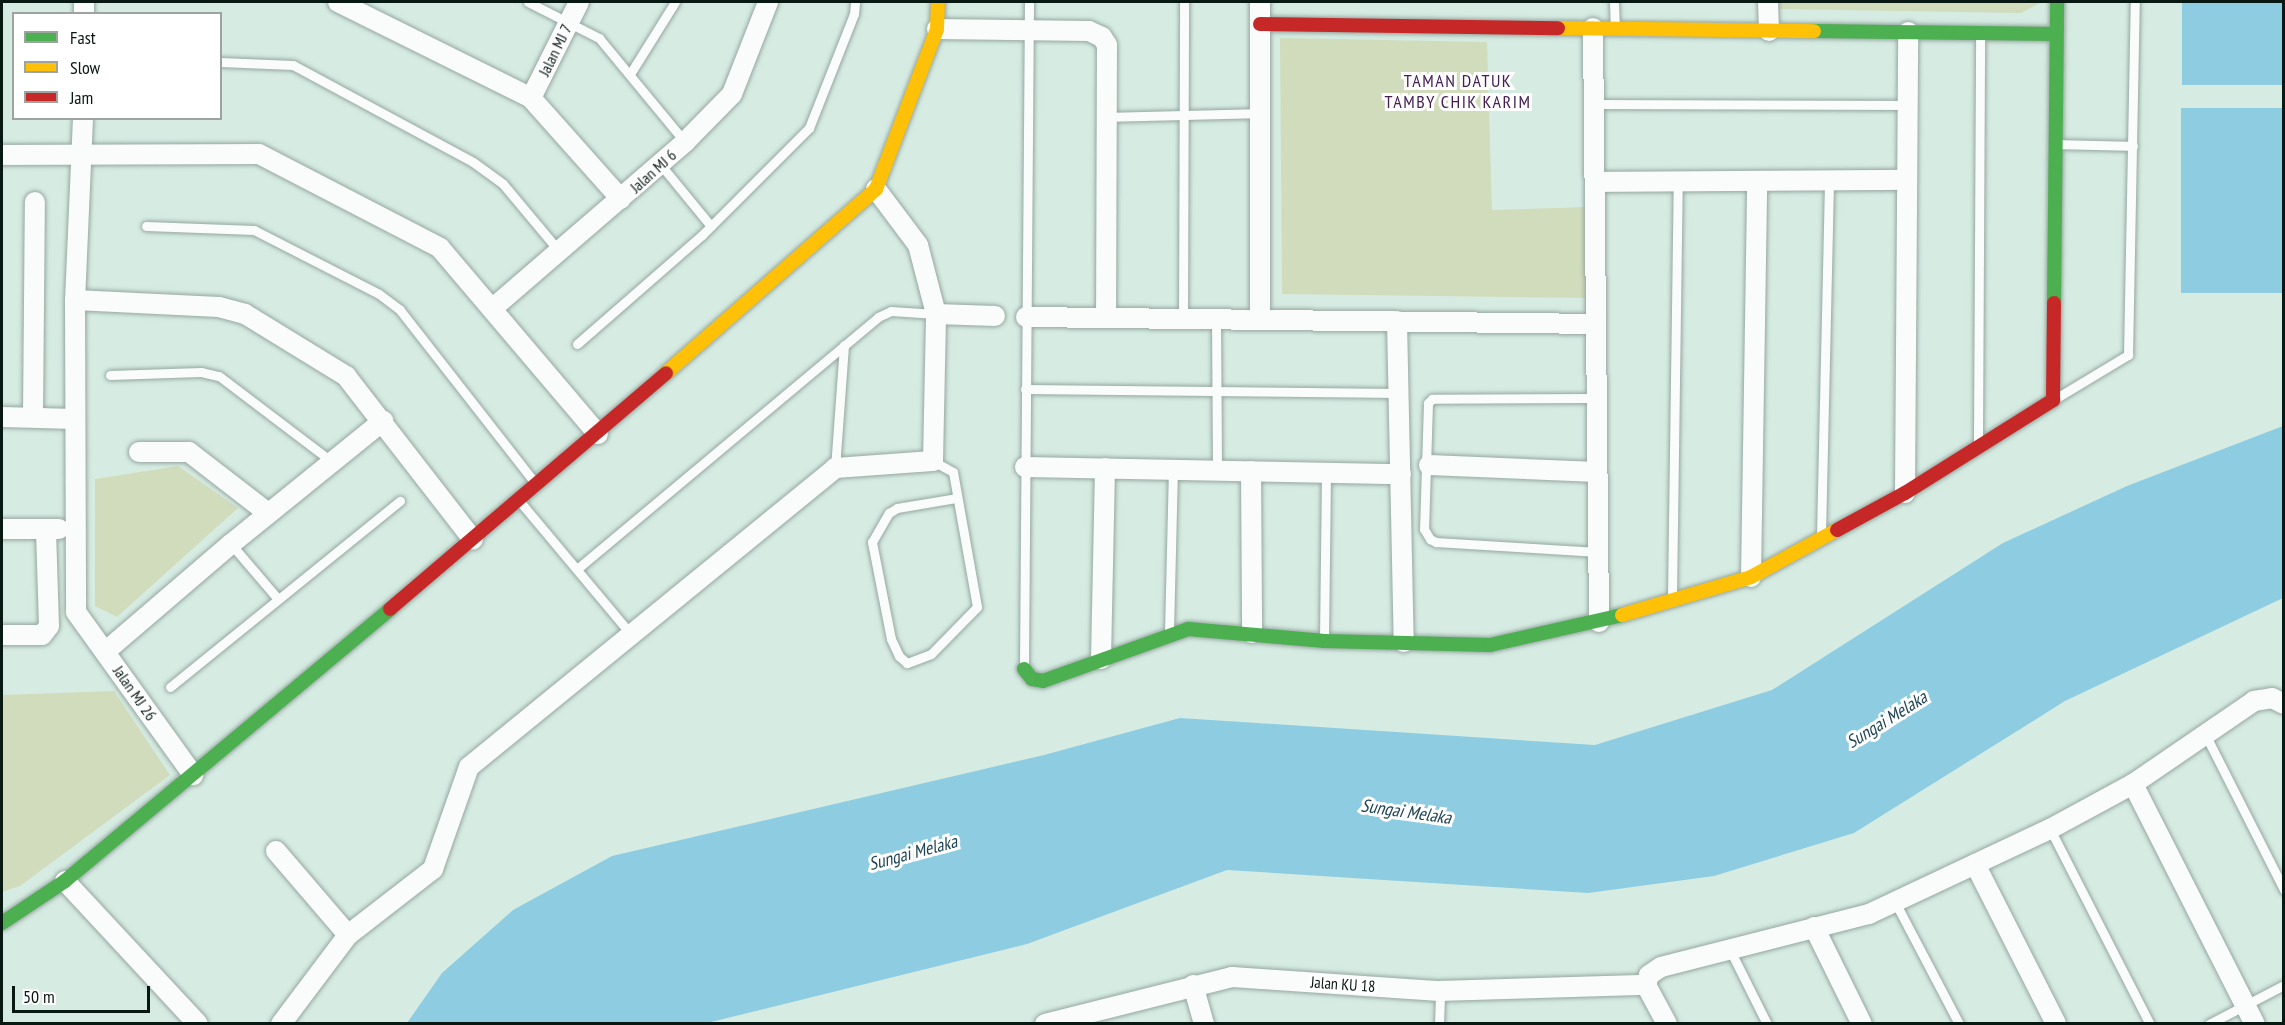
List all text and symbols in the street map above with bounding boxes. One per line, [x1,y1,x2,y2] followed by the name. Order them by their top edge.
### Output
[12,12,222,120] legend
[534,21,576,79] street label: Jalan MJ 7
[70,26,96,49] text: Fast
[70,56,100,79] text: Slow
[1384,71,1532,113] district label: TAMAN DATUK TAMBY CHIK KARIM
[70,86,93,109] text: Jam
[626,145,680,197] street label: Jalan MJ 6
[109,662,161,724] street label: Jalan MJ 26
[1843,687,1931,753] water label: Sungai Melaka
[1360,795,1452,829] water label: Sungai Melaka
[866,831,960,875] water label: Sungai Melaka
[1310,972,1376,996] street label: Jalan KU 18
[15,974,153,1012] scale bar
[23,985,55,1008] text: 50 m

